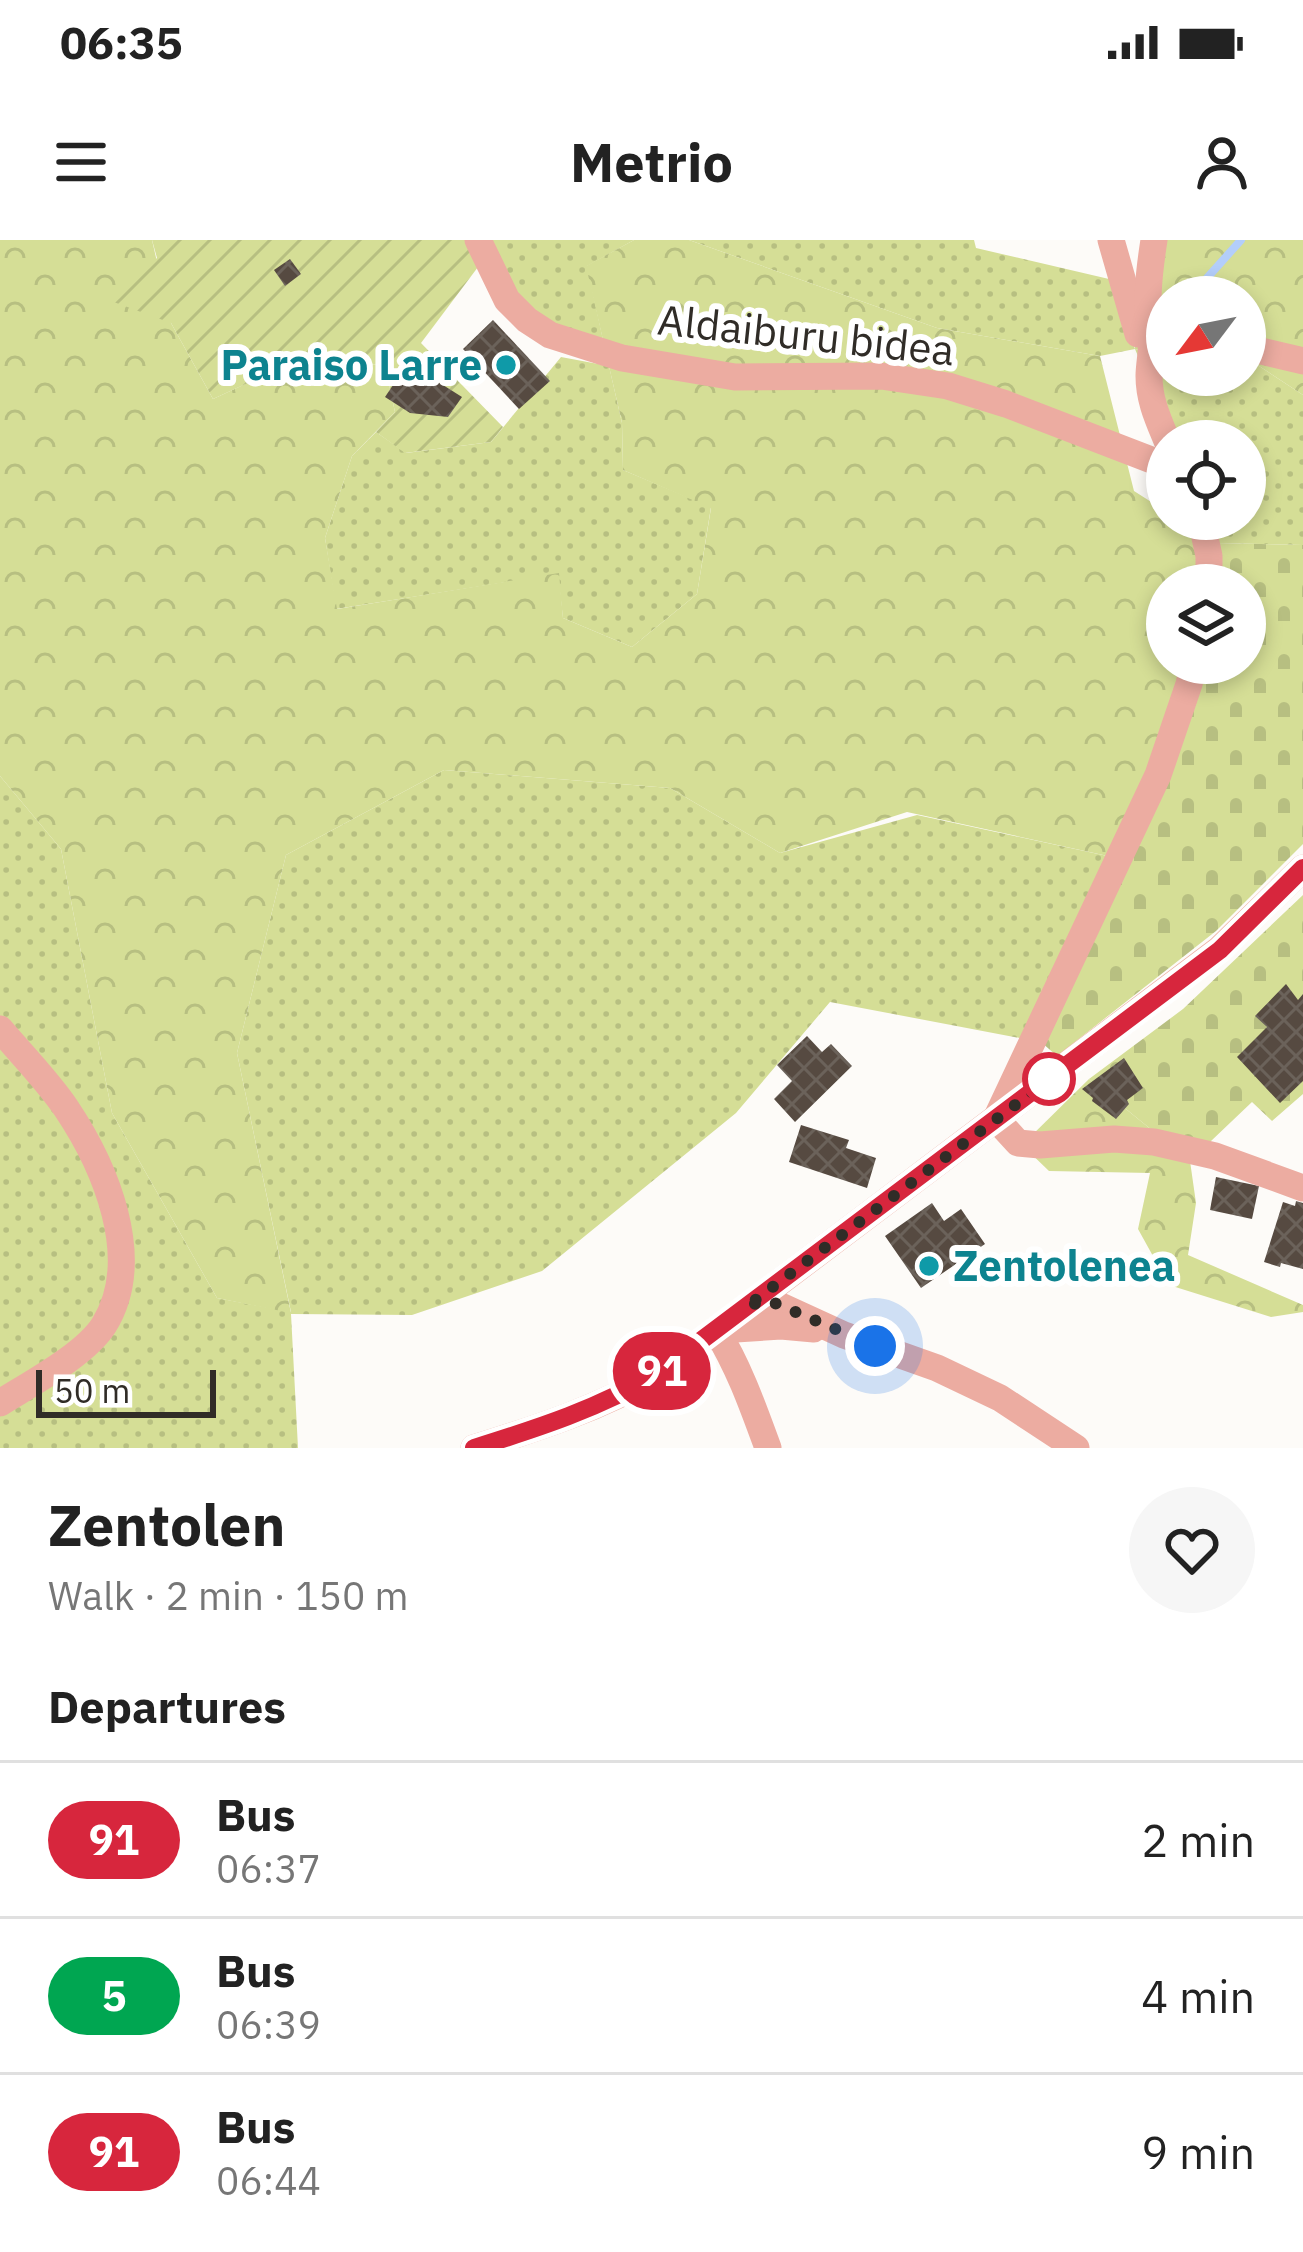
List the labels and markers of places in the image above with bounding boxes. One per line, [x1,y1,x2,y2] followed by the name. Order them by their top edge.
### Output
[220,337,482,392] place label: Paraiso Larre
[493,352,519,378] marker: Paraiso Larre
[1024,1054,1074,1104] unlabelled marker
[953,1238,1175,1293] place label: Zentolenea
[916,1253,942,1279] marker: Zentolenea

